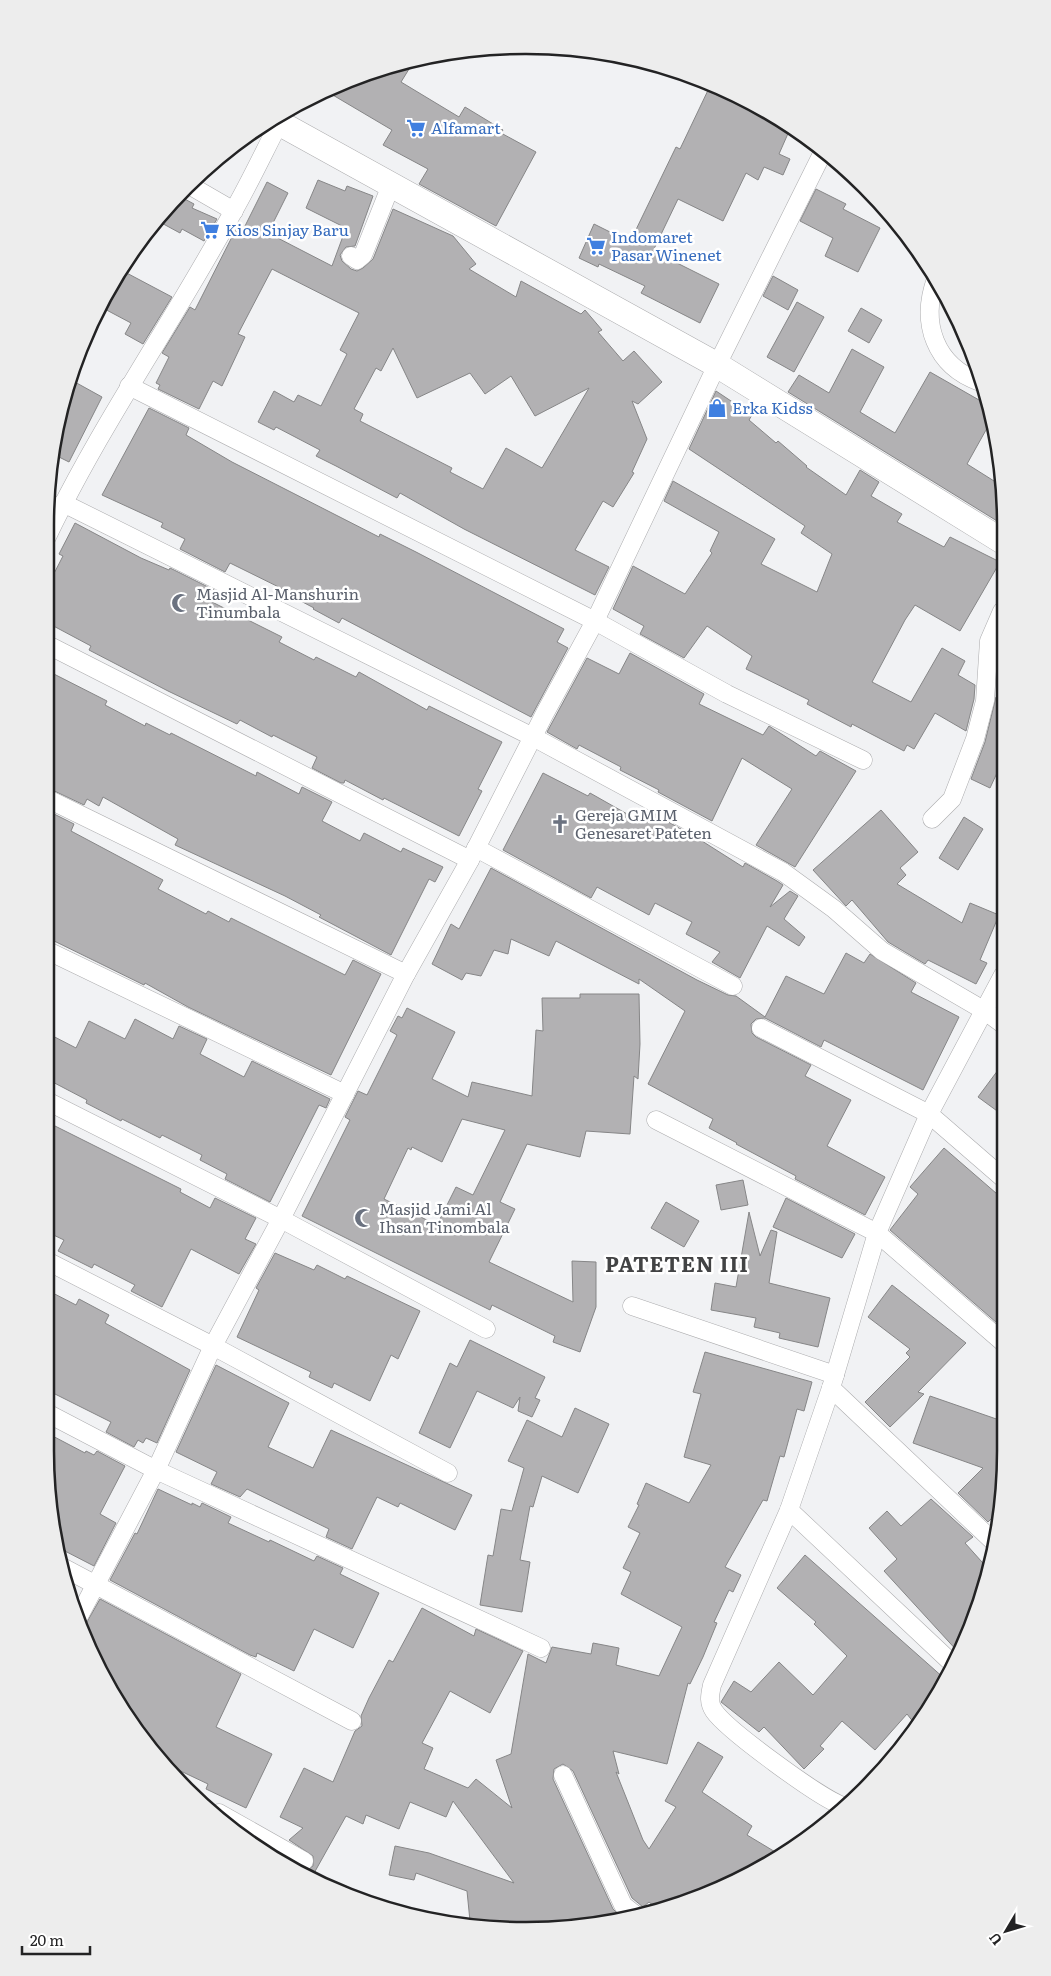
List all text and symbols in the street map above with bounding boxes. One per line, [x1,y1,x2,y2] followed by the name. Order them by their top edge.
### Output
[431,115,501,139] place label: Alfamart
[405,117,427,139] supermarket icon: Alfamart
[225,217,349,241] place label: Kios Sinjay Baru
[199,219,221,241] supermarket icon: Kios Sinjay Baru
[611,224,722,266] place label: Indomaret Pasar Winenet
[585,235,607,257] supermarket icon: Indomaret Pasar Winenet
[732,395,813,419] place label: Erka Kidss
[706,397,728,419] shop icon: Erka Kidss
[196,581,360,623] place label: Masjid Al-Manshurin Tinumbala
[170,592,192,614] mosque icon: Masjid Al-Manshurin Tinumbala
[575,802,712,844] place label: Gereja GMIM Genesaret Pateten
[549,813,571,835] church icon: Gereja GMIM Genesaret Pateten
[379,1196,510,1238] place label: Masjid Jami Al Ihsan Tinombala
[353,1207,375,1229] mosque icon: Masjid Jami Al Ihsan Tinombala
[605,1247,749,1278] district label: PATETEN III
[981,1906,1031,1956] north arrow
[22,1924,90,1956] scale bar
[30,1928,64,1951] text: 20 m
[984,1929,1006,1950] text: U

